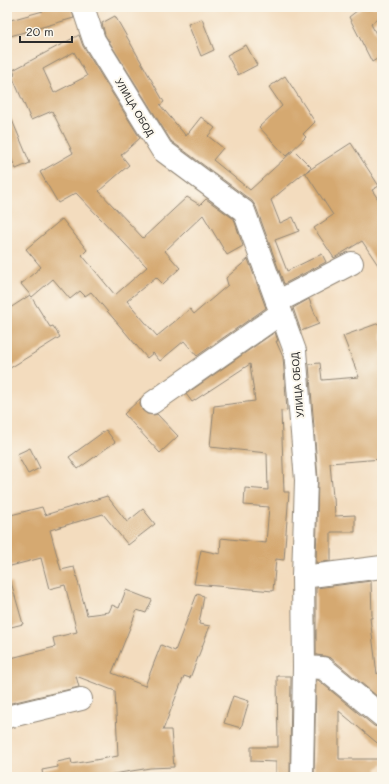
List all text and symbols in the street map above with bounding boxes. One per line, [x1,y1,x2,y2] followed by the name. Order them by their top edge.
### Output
[20,18,72,44] scale bar
[26,23,54,39] text: 20 m
[112,75,158,139] street label: УЛИЦА ОБОД
[287,351,307,418] street label: УЛИЦА ОБОД

